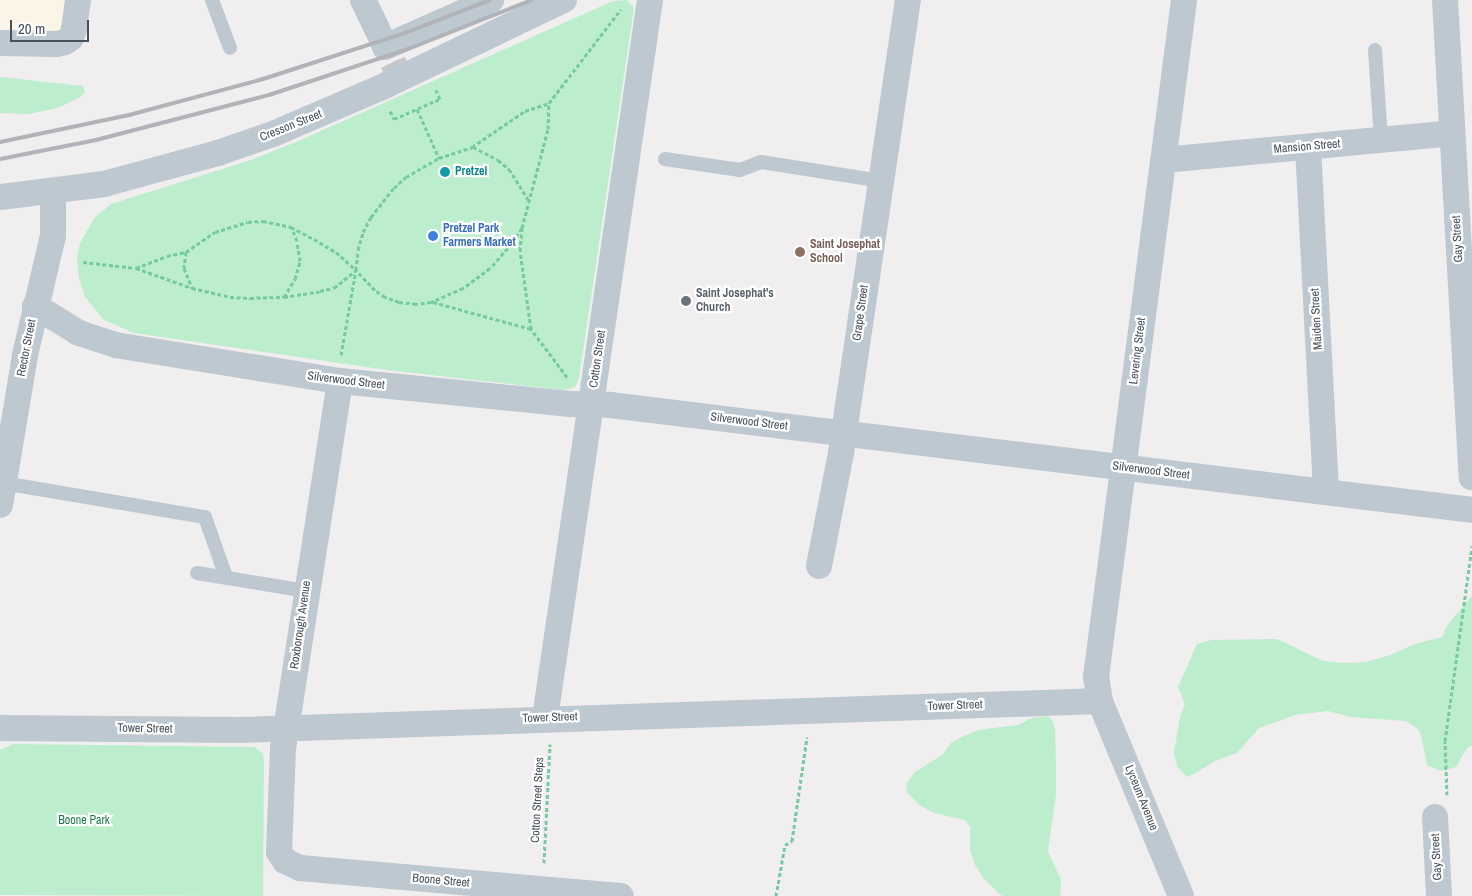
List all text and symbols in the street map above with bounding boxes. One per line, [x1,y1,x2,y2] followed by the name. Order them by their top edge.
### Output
[12,10,91,42] scale bar
[18,18,45,39] text: 20 m
[258,107,324,145] street label: Cresson Street
[1273,137,1341,157] street label: Mansion Street
[455,165,487,179] place label: Pretzel
[439,166,451,178] marker: Pretzel
[1450,215,1466,263] street label: Gay Street
[443,222,516,250] place label: Pretzel Park Farmers Market
[427,230,439,242] marker: Pretzel Park Farmers Market
[810,238,880,266] place label: Saint Josephat School
[794,246,806,258] marker: Saint Josephat School
[850,284,872,342] street label: Grape Street
[696,287,774,315] place label: Saint Josephat's Church
[1308,288,1326,350] street label: Maiden Street
[680,295,692,307] marker: Saint Josephat's Church
[1127,317,1149,385] street label: Levering Street
[14,318,40,378] street label: Rector Street
[587,329,609,389] street label: Cotton Street
[307,369,385,393] street label: Silverwood Street
[710,410,788,434] street label: Silverwood Street
[1112,459,1190,483] street label: Silverwood Street
[288,580,314,670] street label: Roxborough Avenue
[927,698,983,714] street label: Tower Street
[522,710,578,726] street label: Tower Street
[117,721,173,737] street label: Tower Street
[529,757,547,843] street label: Cotton Street Steps
[1121,763,1161,833] street label: Lyceum Avenue
[58,814,110,828] park label: Boone Park
[1429,833,1445,881] street label: Gay Street
[412,871,470,891] street label: Boone Street

